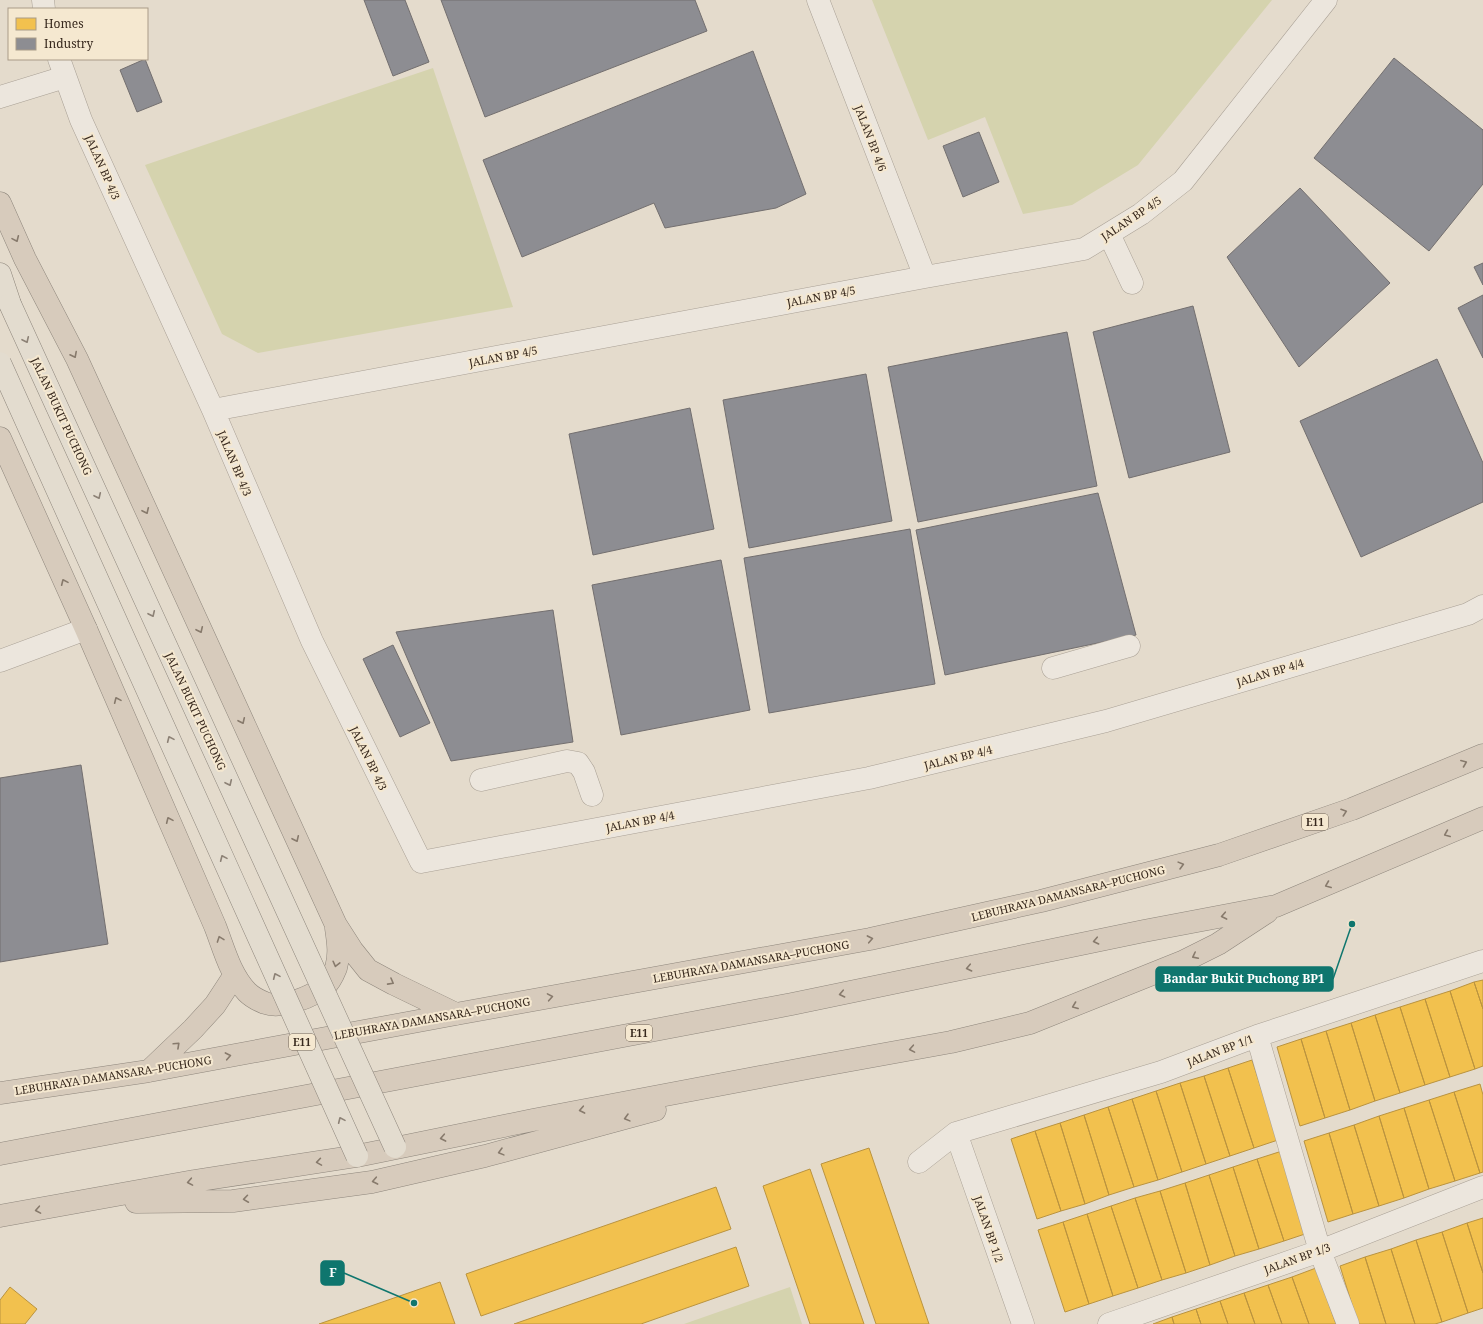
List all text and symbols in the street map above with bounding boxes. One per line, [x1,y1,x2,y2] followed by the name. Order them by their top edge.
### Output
[8,8,148,60] legend
[44,15,84,32] text: Homes
[44,35,93,52] text: Industry
[851,102,890,173] street label: JALAN BP 4/6
[82,131,124,202] street label: JALAN BP 4/3
[1097,192,1164,244] street label: JALAN BP 4/5
[11,235,19,243] one-way arrow
[784,282,857,310] street label: JALAN BP 4/5
[22,336,30,343] one-way arrow
[466,342,539,370] street label: JALAN BP 4/5
[70,351,77,358] one-way arrow
[28,354,96,477] street label: JALAN BUKIT PUCHONG
[214,427,256,498] street label: JALAN BP 4/3
[93,492,101,499] one-way arrow
[141,507,149,515] one-way arrow
[61,578,69,586] one-way arrow
[147,610,155,618] one-way arrow
[195,625,203,633] one-way arrow
[162,649,230,772] street label: JALAN BUKIT PUCHONG
[1234,655,1306,690] street label: JALAN BP 4/4
[114,697,122,705] one-way arrow
[237,716,245,724] one-way arrow
[347,722,391,793] street label: JALAN BP 4/3
[166,736,174,743] one-way arrow
[921,741,994,773] street label: JALAN BP 4/4
[1461,759,1468,767] one-way arrow
[224,779,232,787] one-way arrow
[603,807,676,835] street label: JALAN BP 4/4
[1340,808,1347,816] one-way arrow
[1302,814,1328,830] road number: E11
[166,816,174,824] one-way arrow
[1444,829,1452,837] one-way arrow
[291,835,299,842] one-way arrow
[220,854,228,862] one-way arrow
[1177,861,1184,870] one-way arrow
[970,862,1166,924] street label: LEBUHRAYA DAMANSARA–PUCHONG
[1324,880,1331,888] one-way arrow
[1221,911,1227,919] one-way arrow
[867,935,873,943] one-way arrow
[217,936,225,943] one-way arrow
[652,936,850,986] street label: LEBUHRAYA DAMANSARA–PUCHONG
[1093,936,1100,944] one-way arrow
[1192,951,1199,958] one-way arrow
[333,960,341,967] one-way arrow
[966,963,972,971] one-way arrow
[1156,967,1333,991] callout: Bandar Bukit Puchong BP1
[1163,970,1325,987] text: Bandar Bukit Puchong BP1
[273,973,281,980] one-way arrow
[387,978,394,985] one-way arrow
[839,990,845,998] one-way arrow
[333,993,531,1043] street label: LEBUHRAYA DAMANSARA–PUCHONG
[546,993,553,1002] one-way arrow
[1072,1001,1079,1009] one-way arrow
[626,1025,652,1041] road number: E11
[1184,1031,1255,1070] street label: JALAN BP 1/1
[289,1034,315,1050] road number: E11
[172,1042,180,1049] one-way arrow
[909,1044,916,1053] one-way arrow
[14,1052,213,1098] street label: LEBUHRAYA DAMANSARA–PUCHONG
[225,1053,231,1061] one-way arrow
[579,1106,585,1114] one-way arrow
[623,1113,630,1121] one-way arrow
[338,1117,346,1124] one-way arrow
[440,1133,446,1141] one-way arrow
[498,1147,505,1156] one-way arrow
[316,1157,322,1166] one-way arrow
[371,1176,378,1185] one-way arrow
[187,1177,194,1185] one-way arrow
[970,1193,1007,1264] street label: JALAN BP 1/2
[243,1194,249,1203] one-way arrow
[35,1205,41,1214] one-way arrow
[1261,1239,1332,1277] street label: JALAN BP 1/3
[321,1261,344,1285] callout: F
[329,1264,337,1281] text: F

